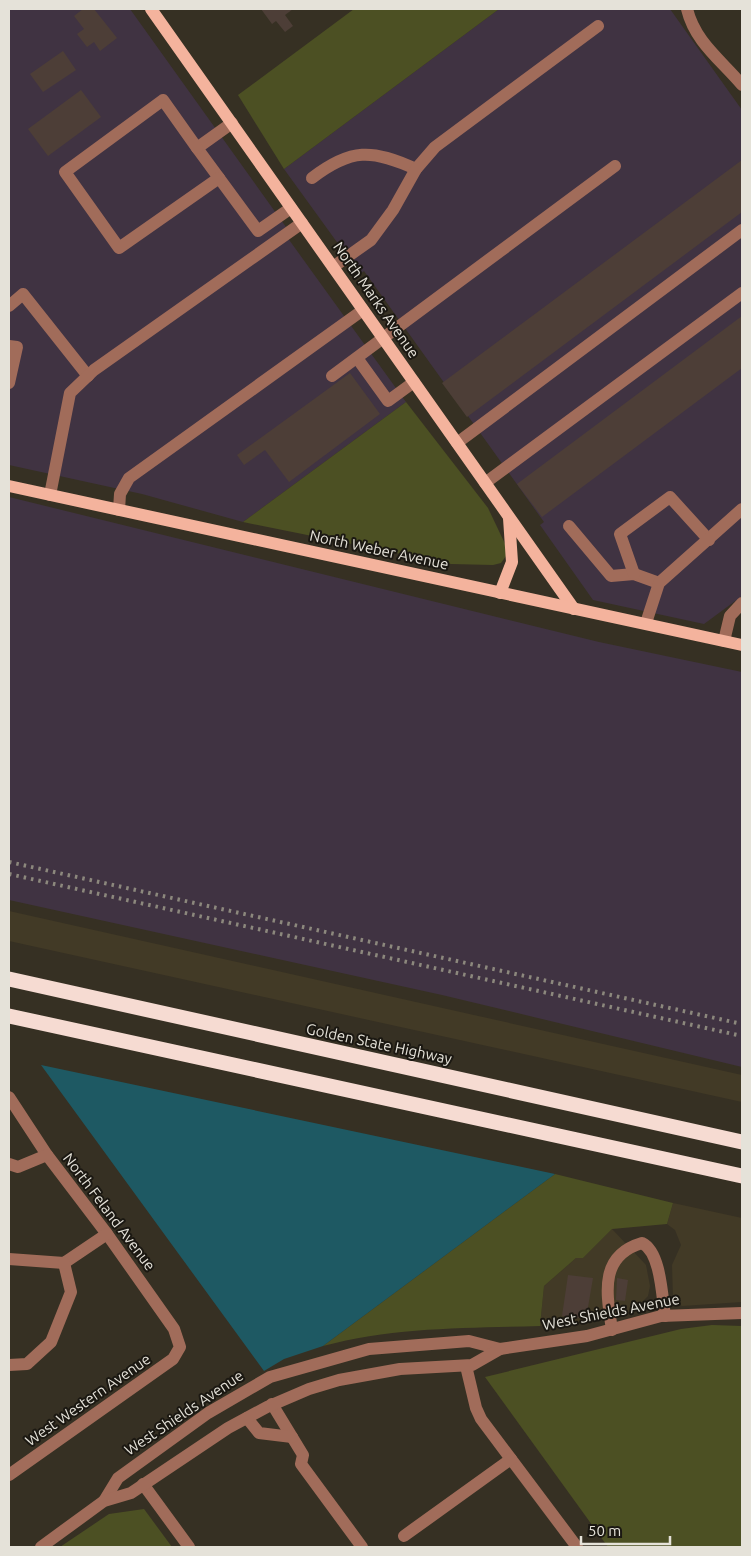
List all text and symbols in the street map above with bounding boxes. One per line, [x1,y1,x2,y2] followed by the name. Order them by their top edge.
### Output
[330,238,423,361] street label: North Marks Avenue
[308,526,450,573] street label: North Weber Avenue
[305,1020,454,1067] street label: Golden State Highway
[60,1150,159,1274] street label: North Feland Avenue
[541,1290,681,1333] street label: West Shields Avenue
[22,1350,153,1449] street label: West Western Avenue
[121,1367,246,1459] street label: West Shields Avenue
[581,1514,670,1546] scale bar
[588,1522,621,1539] text: 50 m

